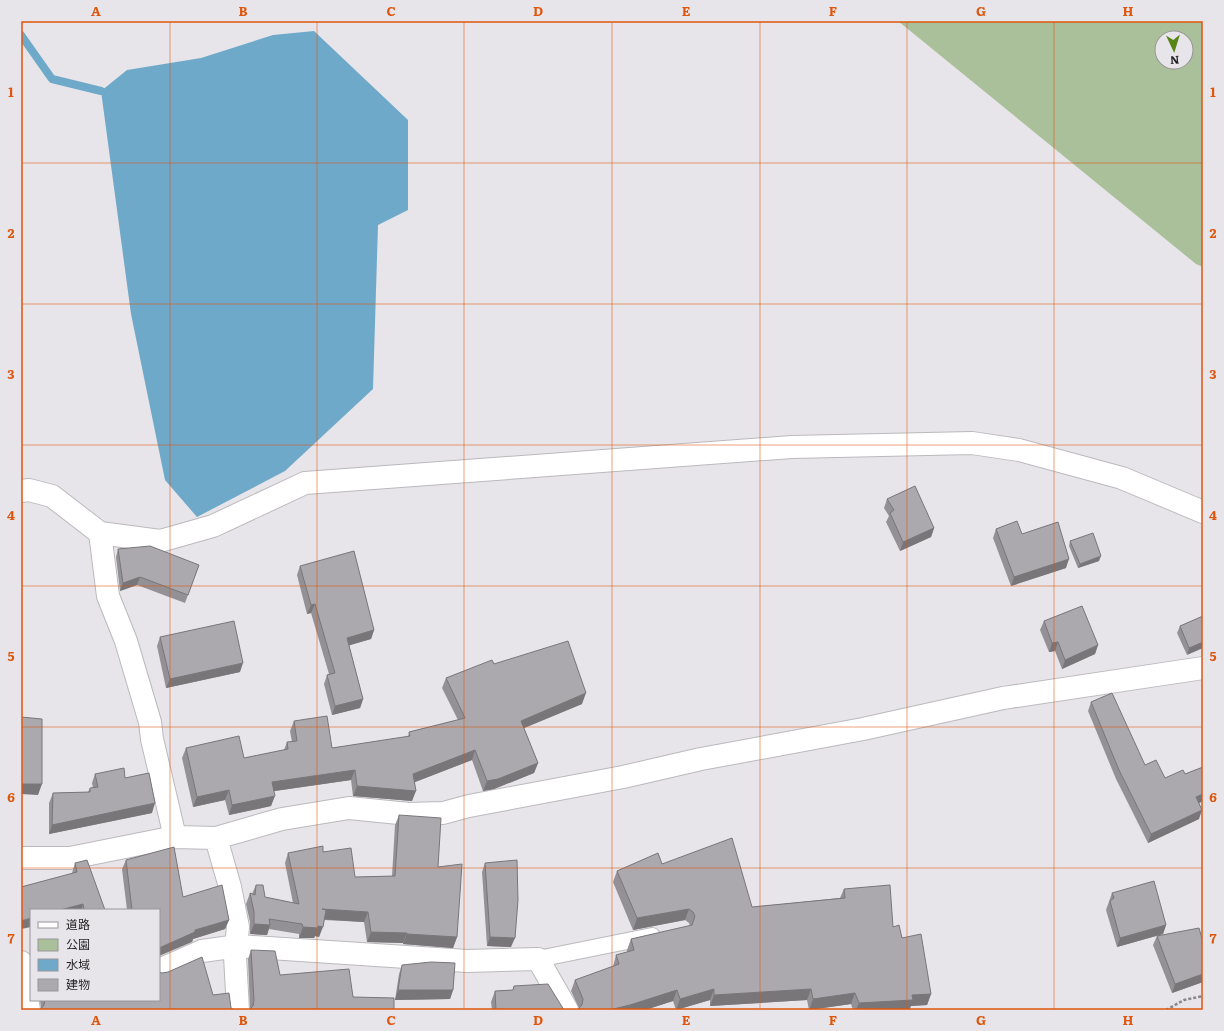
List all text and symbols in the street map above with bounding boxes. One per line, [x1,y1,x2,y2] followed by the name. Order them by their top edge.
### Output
[91,1,101,20] text: A
[239,1,248,20] text: B
[386,1,396,20] text: C
[533,1,543,20] text: D
[682,1,691,20] text: E
[829,1,837,20] text: F
[976,1,986,20] text: G
[1123,1,1134,20] text: H
[1154,30,1194,70] north arrow
[1170,53,1180,69] text: N
[8,82,14,101] text: 1
[1210,82,1216,101] text: 1
[8,223,15,242] text: 2
[1210,223,1217,242] text: 2
[7,364,15,383] text: 3
[1209,364,1217,383] text: 3
[7,505,15,524] text: 4
[1209,505,1217,524] text: 4
[7,646,15,665] text: 5
[1209,646,1217,665] text: 5
[7,787,15,806] text: 6
[1209,787,1217,806] text: 6
[30,909,160,1001] legend
[66,915,90,933] text: 道路
[7,928,15,947] text: 7
[1209,928,1217,947] text: 7
[66,935,90,953] text: 公園
[66,955,90,973] text: 水域
[66,975,90,993] text: 建物
[91,1010,101,1029] text: A
[239,1010,248,1029] text: B
[386,1010,396,1029] text: C
[533,1010,543,1029] text: D
[682,1010,691,1029] text: E
[829,1010,837,1029] text: F
[976,1010,986,1029] text: G
[1123,1010,1134,1029] text: H

